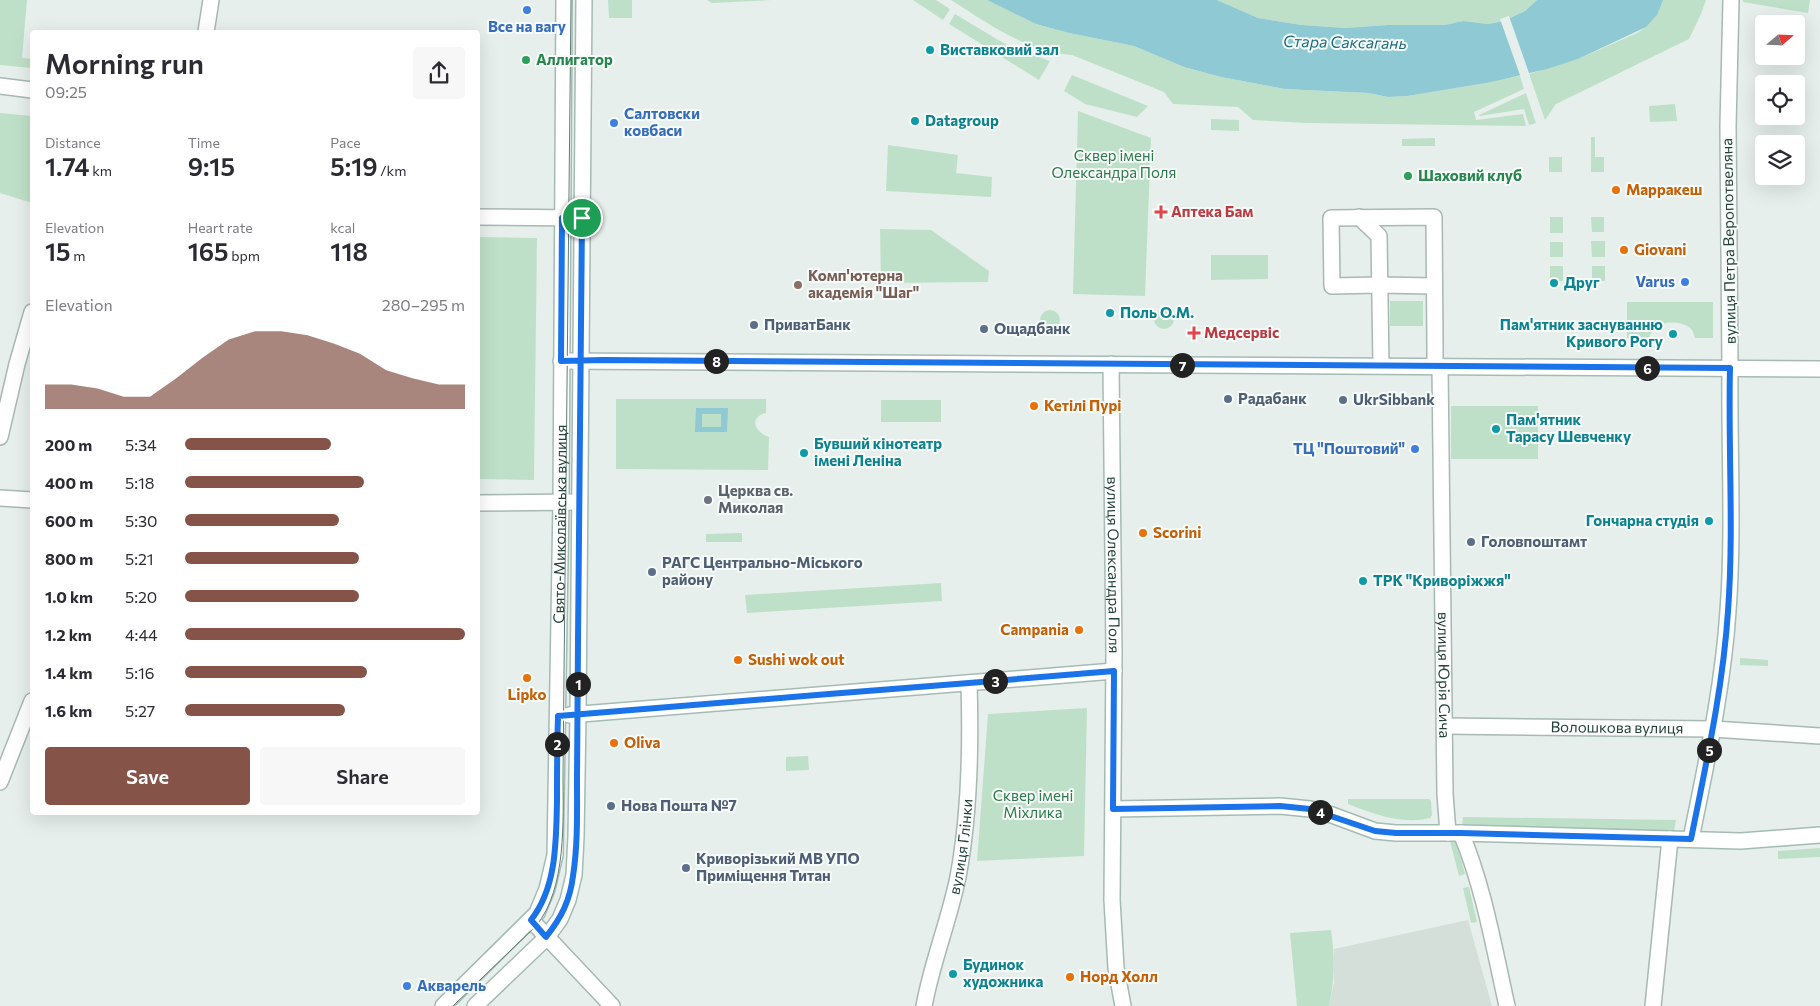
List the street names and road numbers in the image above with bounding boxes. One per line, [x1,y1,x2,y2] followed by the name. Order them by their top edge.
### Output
[1717,138,1739,344] street label: вулиця Петра Веропотвеляна
[549,425,569,624] street label: Свято-Миколаївська вулиця
[1104,476,1124,654] street label: вулиця Олександра Поля
[1435,612,1454,738] street label: вулиця Юрія Сича
[1550,717,1684,737] street label: Волошкова вулиця
[944,798,976,896] street label: вулиця Глінки

